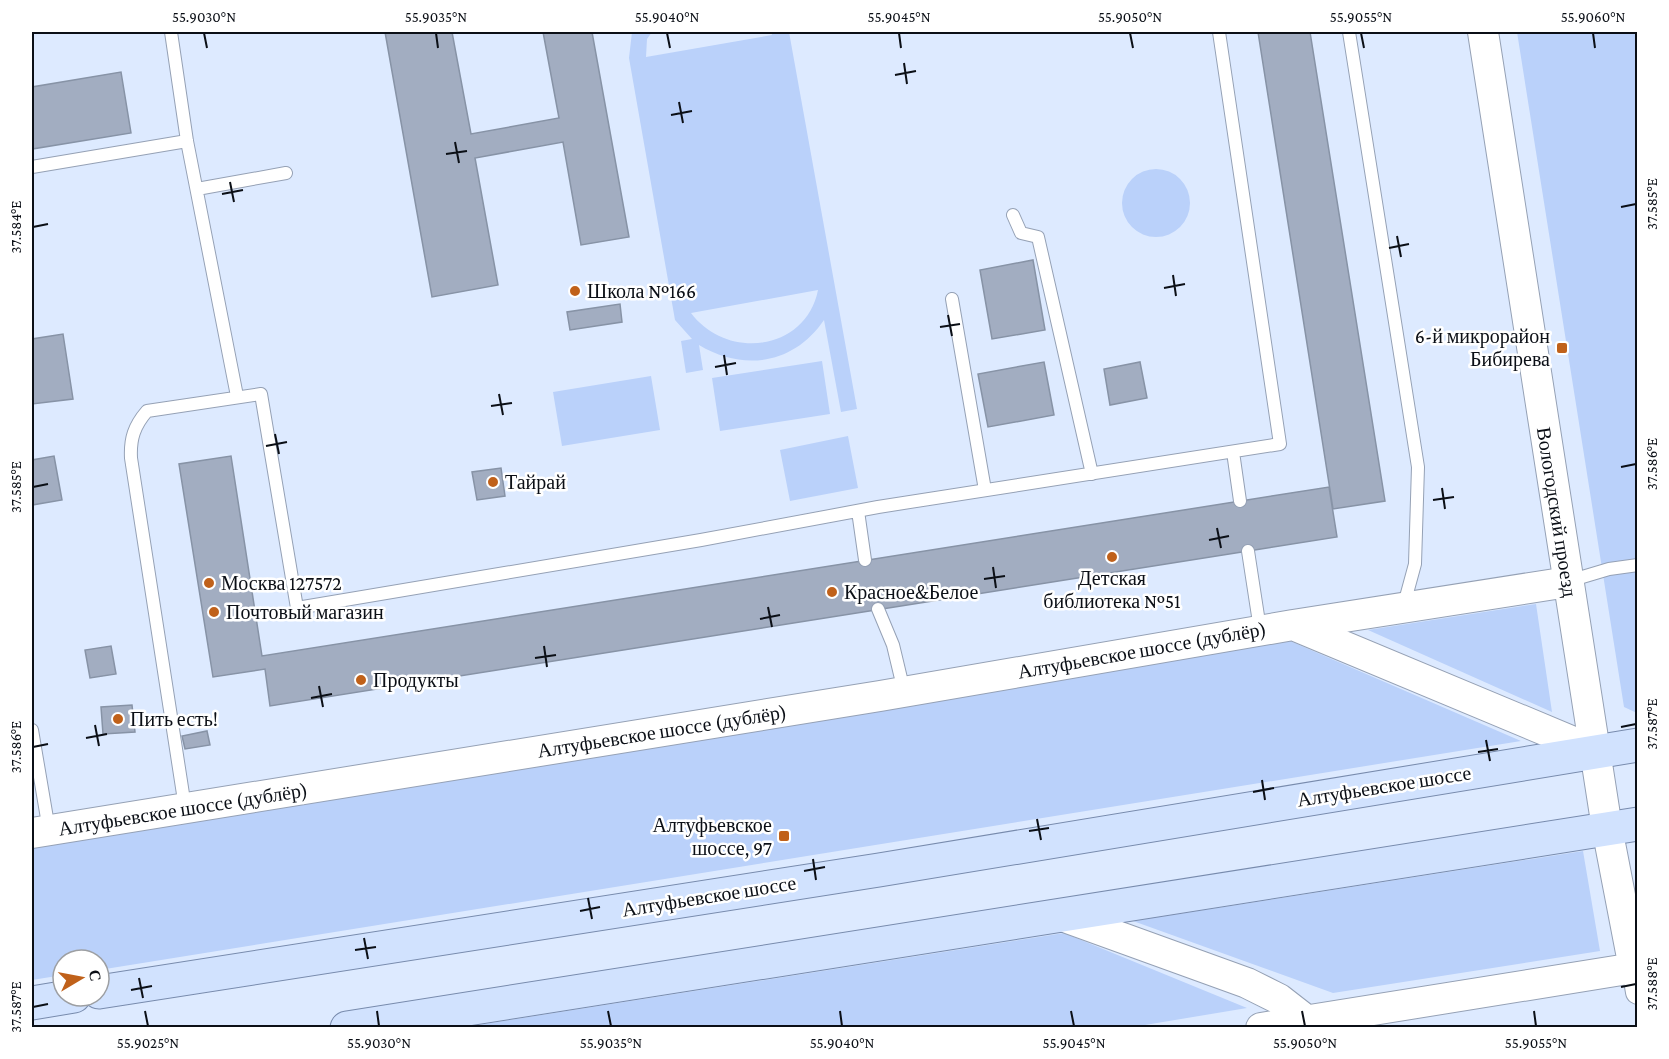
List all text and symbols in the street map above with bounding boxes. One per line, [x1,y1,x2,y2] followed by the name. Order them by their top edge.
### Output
[172,9,236,25] text: 55.9030°N
[405,9,467,25] text: 55.9035°N
[635,9,699,25] text: 55.9040°N
[867,9,931,25] text: 55.9045°N
[1098,9,1162,25] text: 55.9050°N
[1330,9,1392,25] text: 55.9055°N
[1561,9,1625,25] text: 55.9060°N
[1644,178,1660,230] text: 37.585°E
[8,201,24,253] text: 37.584°E
[587,280,696,302] place label: Школа №166
[568,284,582,298] marker: Школа №166
[1415,325,1550,371] place label: 6-й микрорайон Бибирева
[1555,341,1569,355] marker: 6-й микрорайон Бибирева
[1532,425,1581,599] street label: Вологодский проезд
[1644,438,1660,490] text: 37.586°E
[8,461,24,513] text: 37.585°E
[505,471,566,494] place label: Тайрай
[486,475,500,489] marker: Тайрай
[1105,550,1119,564] marker: Детская библиотека №51
[1043,567,1181,612] place label: Детская библиотека №51
[221,572,342,594] place label: Москва 127572
[202,576,216,590] marker: Москва 127572
[844,581,978,604] place label: Красное&Белое
[825,585,839,599] marker: Красное&Белое
[226,601,384,623] place label: Почтовый магазин
[207,605,221,619] marker: Почтовый магазин
[1016,617,1268,684] street label: Алтуфьевское шоссе (дублёр)
[373,669,459,692] place label: Продукты
[354,673,368,687] marker: Продукты
[1644,698,1660,750] text: 37.587°E
[536,700,788,763] street label: Алтуфьевское шоссе (дублёр)
[130,708,218,730] place label: Пить есть!
[111,712,125,726] marker: Пить есть!
[8,721,24,773] text: 37.586°E
[1295,761,1473,812] street label: Алтуфьевское шоссе
[57,778,309,841] street label: Алтуфьевское шоссе (дублёр)
[653,814,772,859] place label: Алтуфьевское шоссе, 97
[777,829,791,843] marker: Алтуфьевское шоссе, 97
[620,871,798,922] street label: Алтуфьевское шоссе
[51,948,111,1008] north arrow
[1644,957,1660,1011] text: 37.588°E
[86,968,105,983] text: С
[8,981,24,1033] text: 37.587°E
[117,1035,179,1051] text: 55.9025°N
[347,1035,411,1051] text: 55.9030°N
[580,1035,642,1051] text: 55.9035°N
[810,1035,874,1051] text: 55.9040°N
[1042,1035,1106,1051] text: 55.9045°N
[1273,1035,1337,1051] text: 55.9050°N
[1505,1035,1567,1051] text: 55.9055°N

